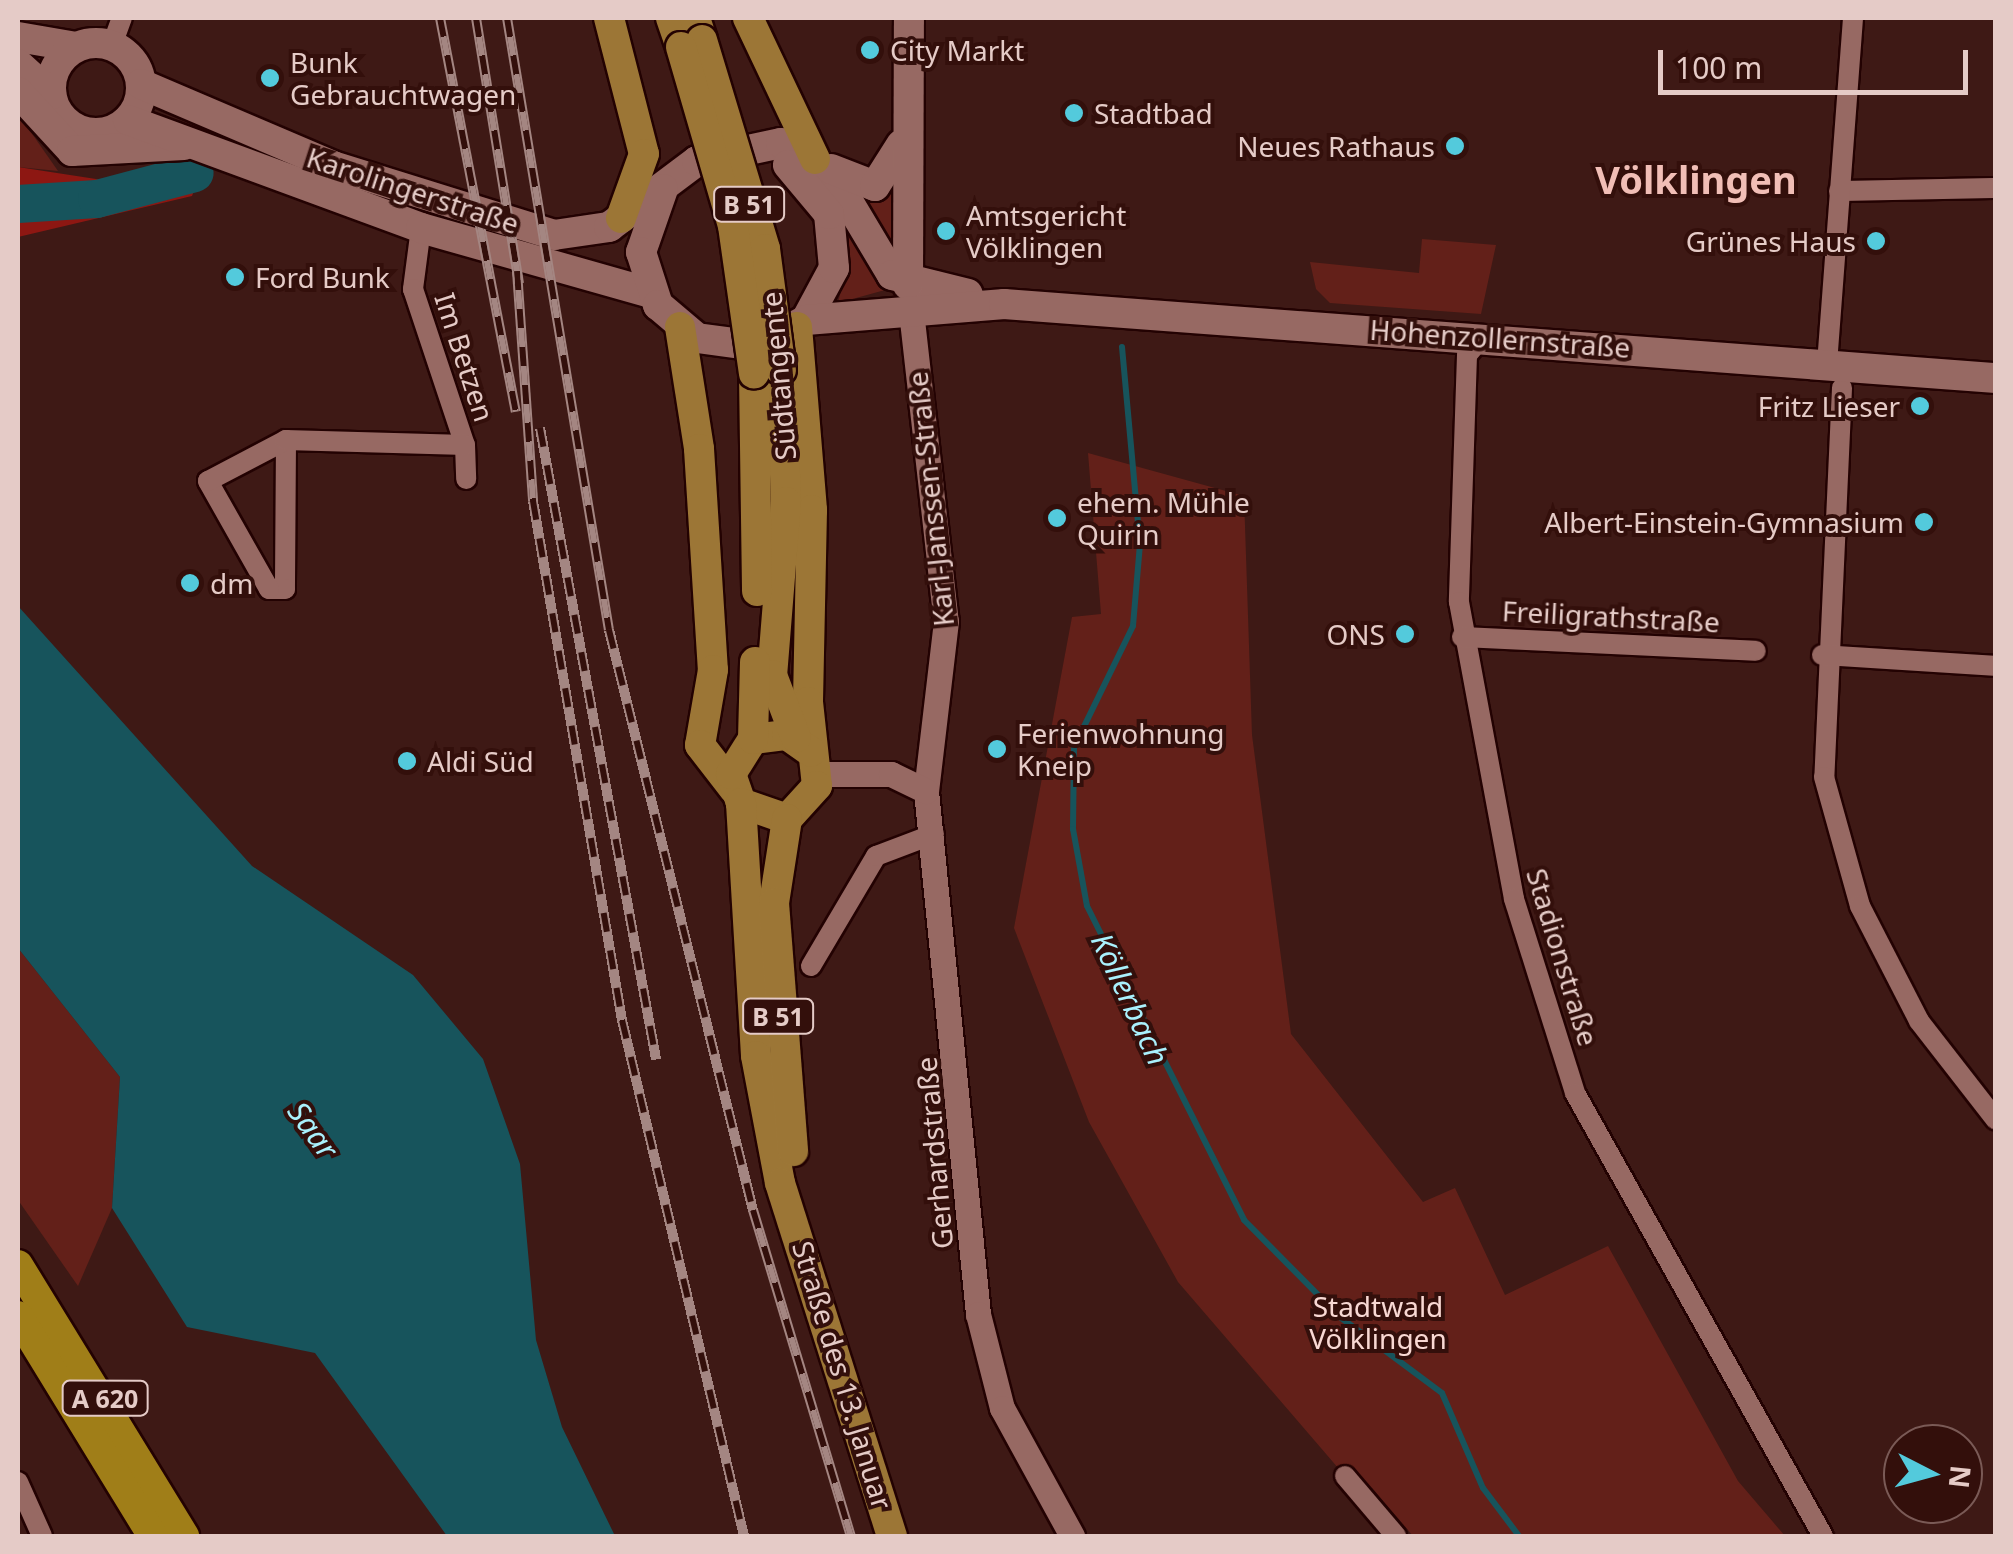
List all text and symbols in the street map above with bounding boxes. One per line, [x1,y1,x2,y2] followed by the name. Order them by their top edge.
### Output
[1663,30,1973,92] scale bar
[890,33,1024,67] place label: City Markt
[859,39,881,61] marker: City Markt
[290,45,516,111] place label: Bunk Gebrauchtwagen
[1675,47,1762,88] text: 100 m
[259,67,281,89] marker: Bunk Gebrauchtwagen
[1094,96,1213,130] place label: Stadtbad
[1063,102,1085,124] marker: Stadtbad
[1237,129,1435,163] place label: Neues Rathaus
[1444,135,1466,157] marker: Neues Rathaus
[303,140,523,240] street label: Karolingerstraße
[1595,157,1797,203] district label: Völklingen
[712,184,786,224] road number: B 51
[966,198,1126,264] place label: Amtsgericht Völklingen
[935,220,957,242] marker: Amtsgericht Völklingen
[1686,224,1856,258] place label: Grünes Haus
[1865,230,1887,252] marker: Grünes Haus
[255,260,390,294] place label: Ford Bunk
[224,266,246,288] marker: Ford Bunk
[428,288,502,426] street label: Im Betzen
[754,290,802,462] street label: Südtangente
[1369,312,1631,364] street label: Hohenzollernstraße
[900,370,960,628] street label: Karl-Janssen-Straße
[1758,389,1900,423] place label: Fritz Lieser
[1909,395,1931,417] marker: Fritz Lieser
[1077,485,1250,551] place label: ehem. Mühle Quirin
[1544,505,1904,539] place label: Albert-Einstein-Gymnasium
[1046,507,1068,529] marker: ehem. Mühle Quirin
[1913,511,1935,533] marker: Albert-Einstein-Gymnasium
[210,566,253,600] place label: dm
[179,572,201,594] marker: dm
[1501,594,1721,638] street label: Freiligrathstraße
[1326,617,1385,651] place label: ONS
[1394,623,1416,645] marker: ONS
[1017,716,1225,782] place label: Ferienwohnung Kneip
[986,738,1008,760] marker: Ferienwohnung Kneip
[427,744,534,778] place label: Aldi Süd
[396,750,418,772] marker: Aldi Süd
[1520,864,1606,1050] street label: Stadionstraße
[1084,927,1176,1071] water label: Köllerbach
[740,996,816,1036] road number: B 51
[909,1056,959,1250] street label: Gerhardstraße
[280,1095,346,1165] water label: Saar
[786,1237,900,1513] street label: Straße des 13. Januar
[1309,1289,1447,1355] park label: Stadtwald Völklingen
[60,1378,150,1418] road number: A 620
[1883,1424,1983,1524] north arrow
[1941,1464,1981,1490] text: N

